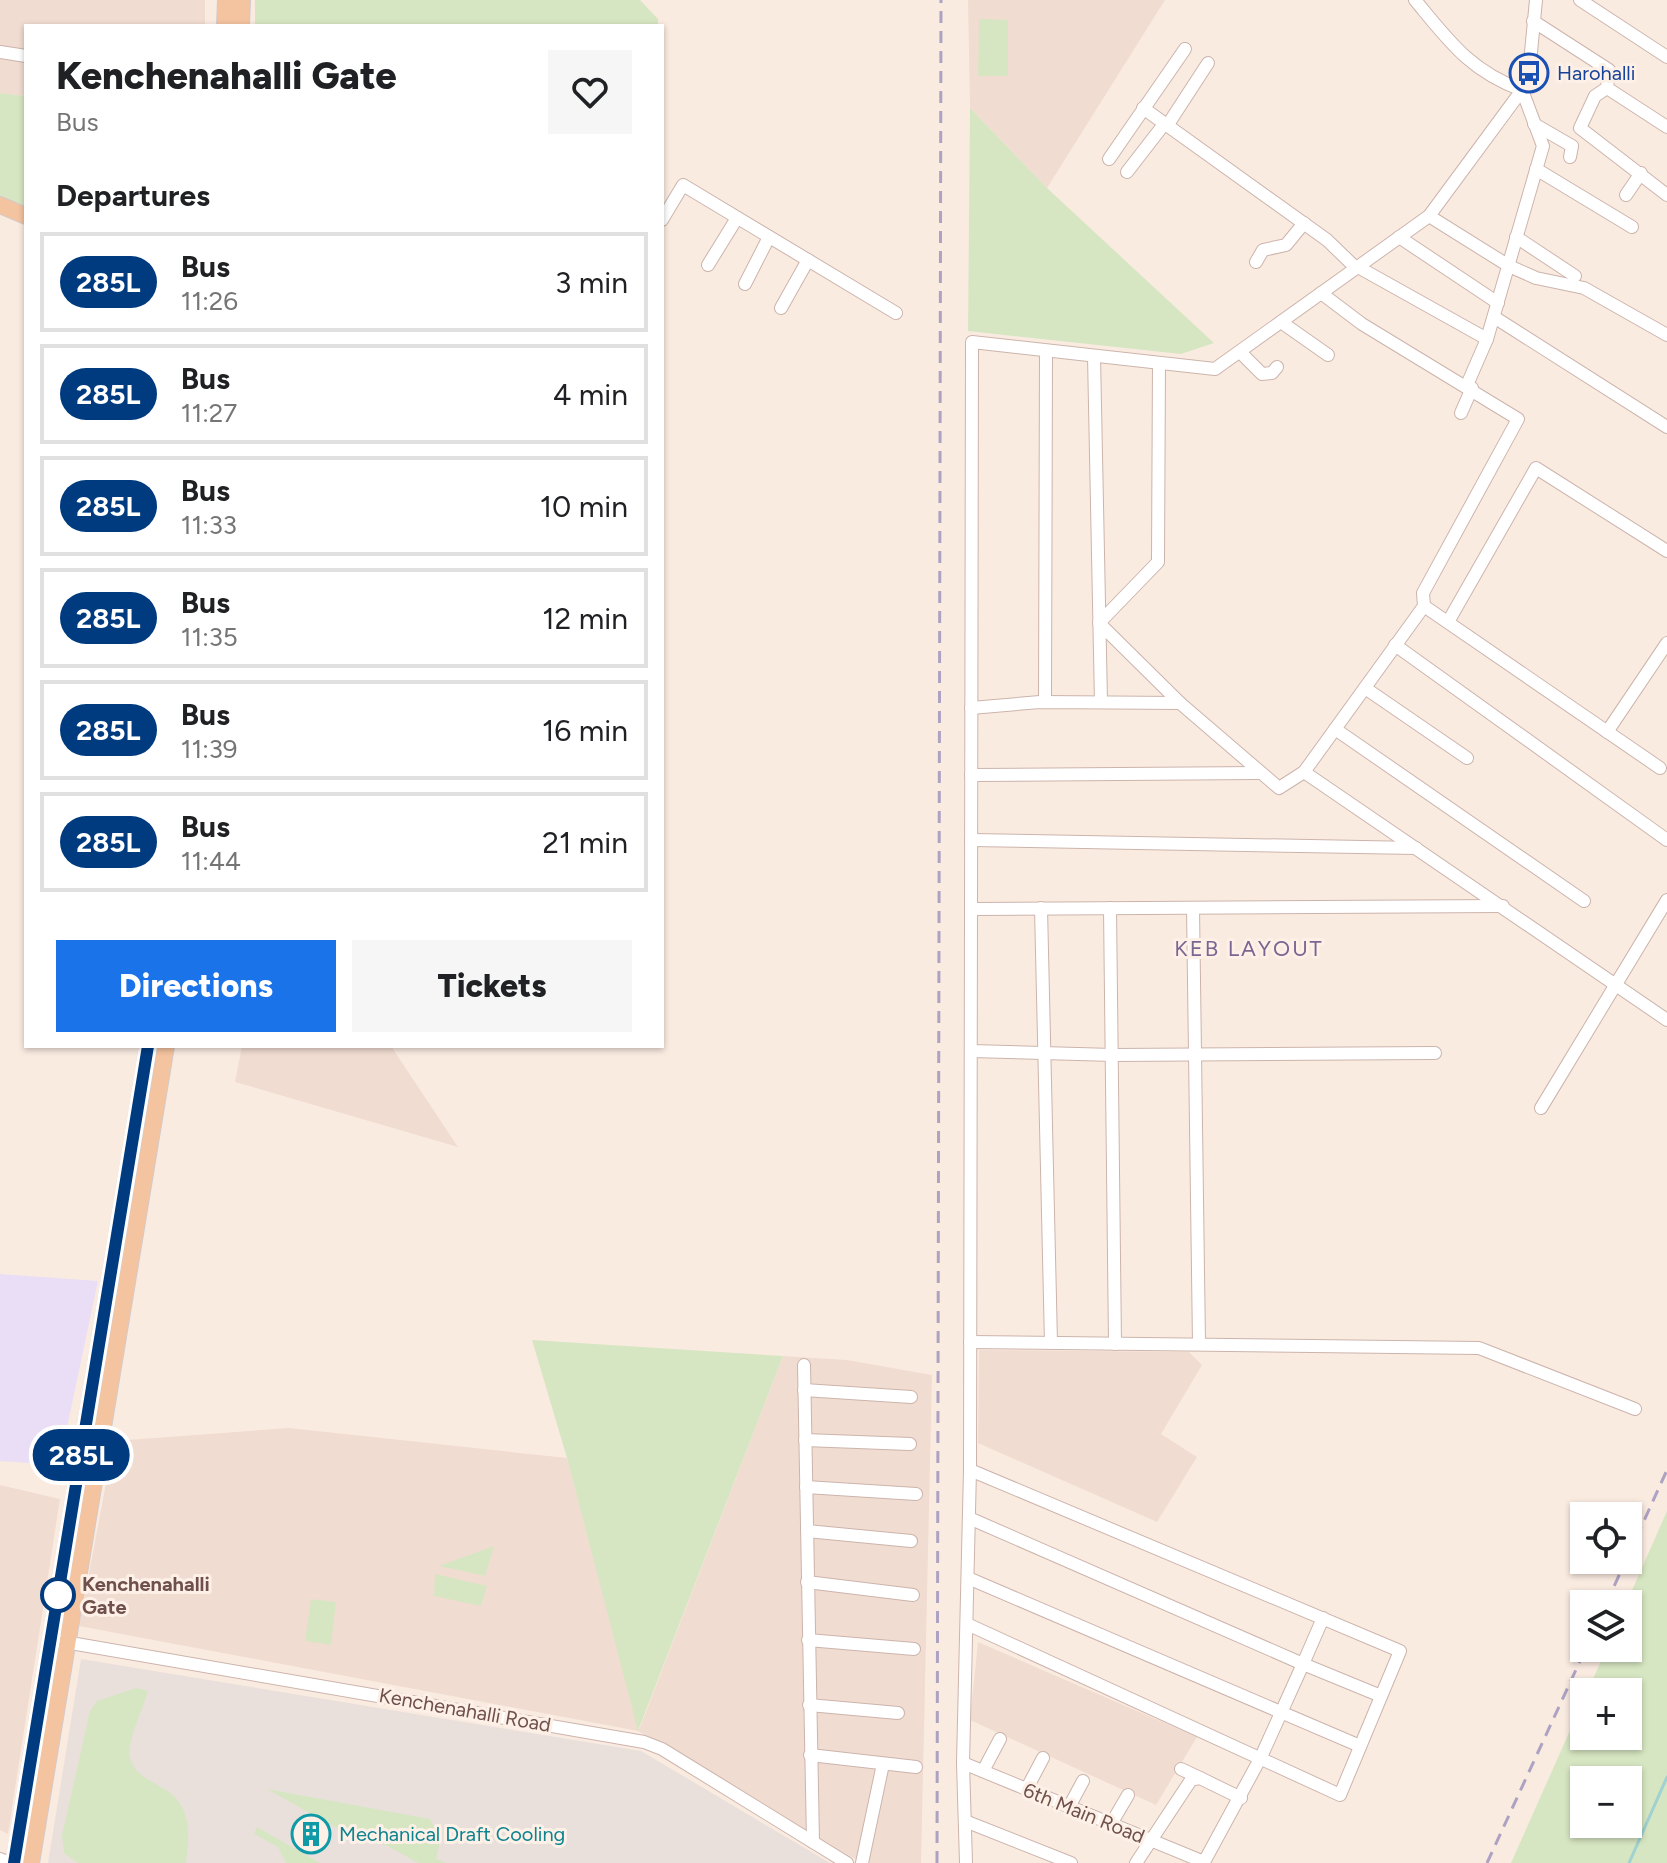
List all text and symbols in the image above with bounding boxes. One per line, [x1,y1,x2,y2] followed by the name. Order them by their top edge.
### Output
[548,50,632,134] button: heart
[1508,52,1550,94] bus stop icon: Harohalli
[56,53,396,99] text: Kenchenahalli Gate
[1557,61,1635,85] place label: Harohalli
[56,106,99,138] text: Bus
[56,177,210,214] text: Departures
[181,248,230,285] text: Bus
[555,264,628,301] text: 3 min
[76,265,141,299] text: 285L
[181,285,238,317] text: 11:26
[181,360,230,397] text: Bus
[553,376,628,413] text: 4 min
[76,377,141,411] text: 285L
[181,397,237,429] text: 11:27
[181,472,230,509] text: Bus
[540,488,628,525] text: 10 min
[76,489,141,523] text: 285L
[181,509,237,541] text: 11:33
[181,584,230,621] text: Bus
[542,600,628,637] text: 12 min
[76,601,141,635] text: 285L
[181,621,238,653] text: 11:35
[181,696,230,733] text: Bus
[542,712,628,749] text: 16 min
[76,713,141,747] text: 285L
[181,733,238,765] text: 11:39
[181,808,230,845] text: Bus
[542,824,628,861] text: 21 min
[76,825,141,859] text: 285L
[181,845,241,877] text: 11:44
[1174,935,1324,962] district label: KEB LAYOUT
[56,940,336,1032] button: Directions
[352,940,632,1032] button: Tickets
[25,1429,137,1481] line badge: 285L
[49,1438,113,1472] text: 285L
[1570,1502,1642,1838] map controls
[1570,1502,1642,1574] button: locate
[82,1572,210,1619] place label: Kenchenahalli Gate
[41,1578,75,1612] marker: Kenchenahalli Gate
[1570,1590,1642,1662] button: layers
[1570,1678,1642,1750] button: +
[377,1683,553,1737] street label: Kenchenahalli Road
[1570,1766,1642,1838] button: −
[1020,1778,1148,1848] street label: 6th Main Road
[290,1813,332,1855] building icon: Mechanical Draft Cooling
[339,1822,565,1846] place label: Mechanical Draft Cooling

